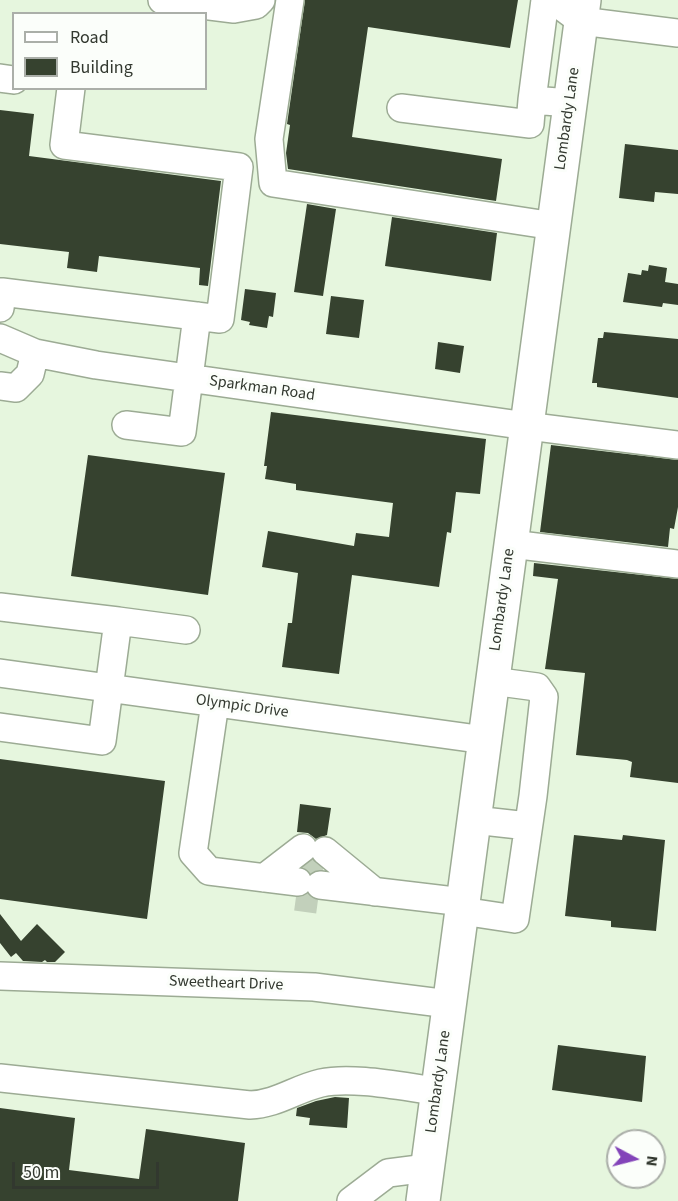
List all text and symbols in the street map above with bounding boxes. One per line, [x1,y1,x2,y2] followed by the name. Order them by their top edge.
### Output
[12,12,207,90] legend
[70,25,109,50] text: Road
[70,55,133,80] text: Building
[551,66,585,172] street label: Lombardy Lane
[208,372,316,406] street label: Sparkman Road
[486,547,520,653] street label: Lombardy Lane
[194,691,290,723] street label: Olympic Drive
[168,972,284,996] street label: Sweetheart Drive
[422,1029,456,1135] street label: Lombardy Lane
[606,1129,666,1189] north arrow
[15,1150,162,1188] scale bar
[640,1154,663,1168] text: N
[23,1160,59,1185] text: 50 m

